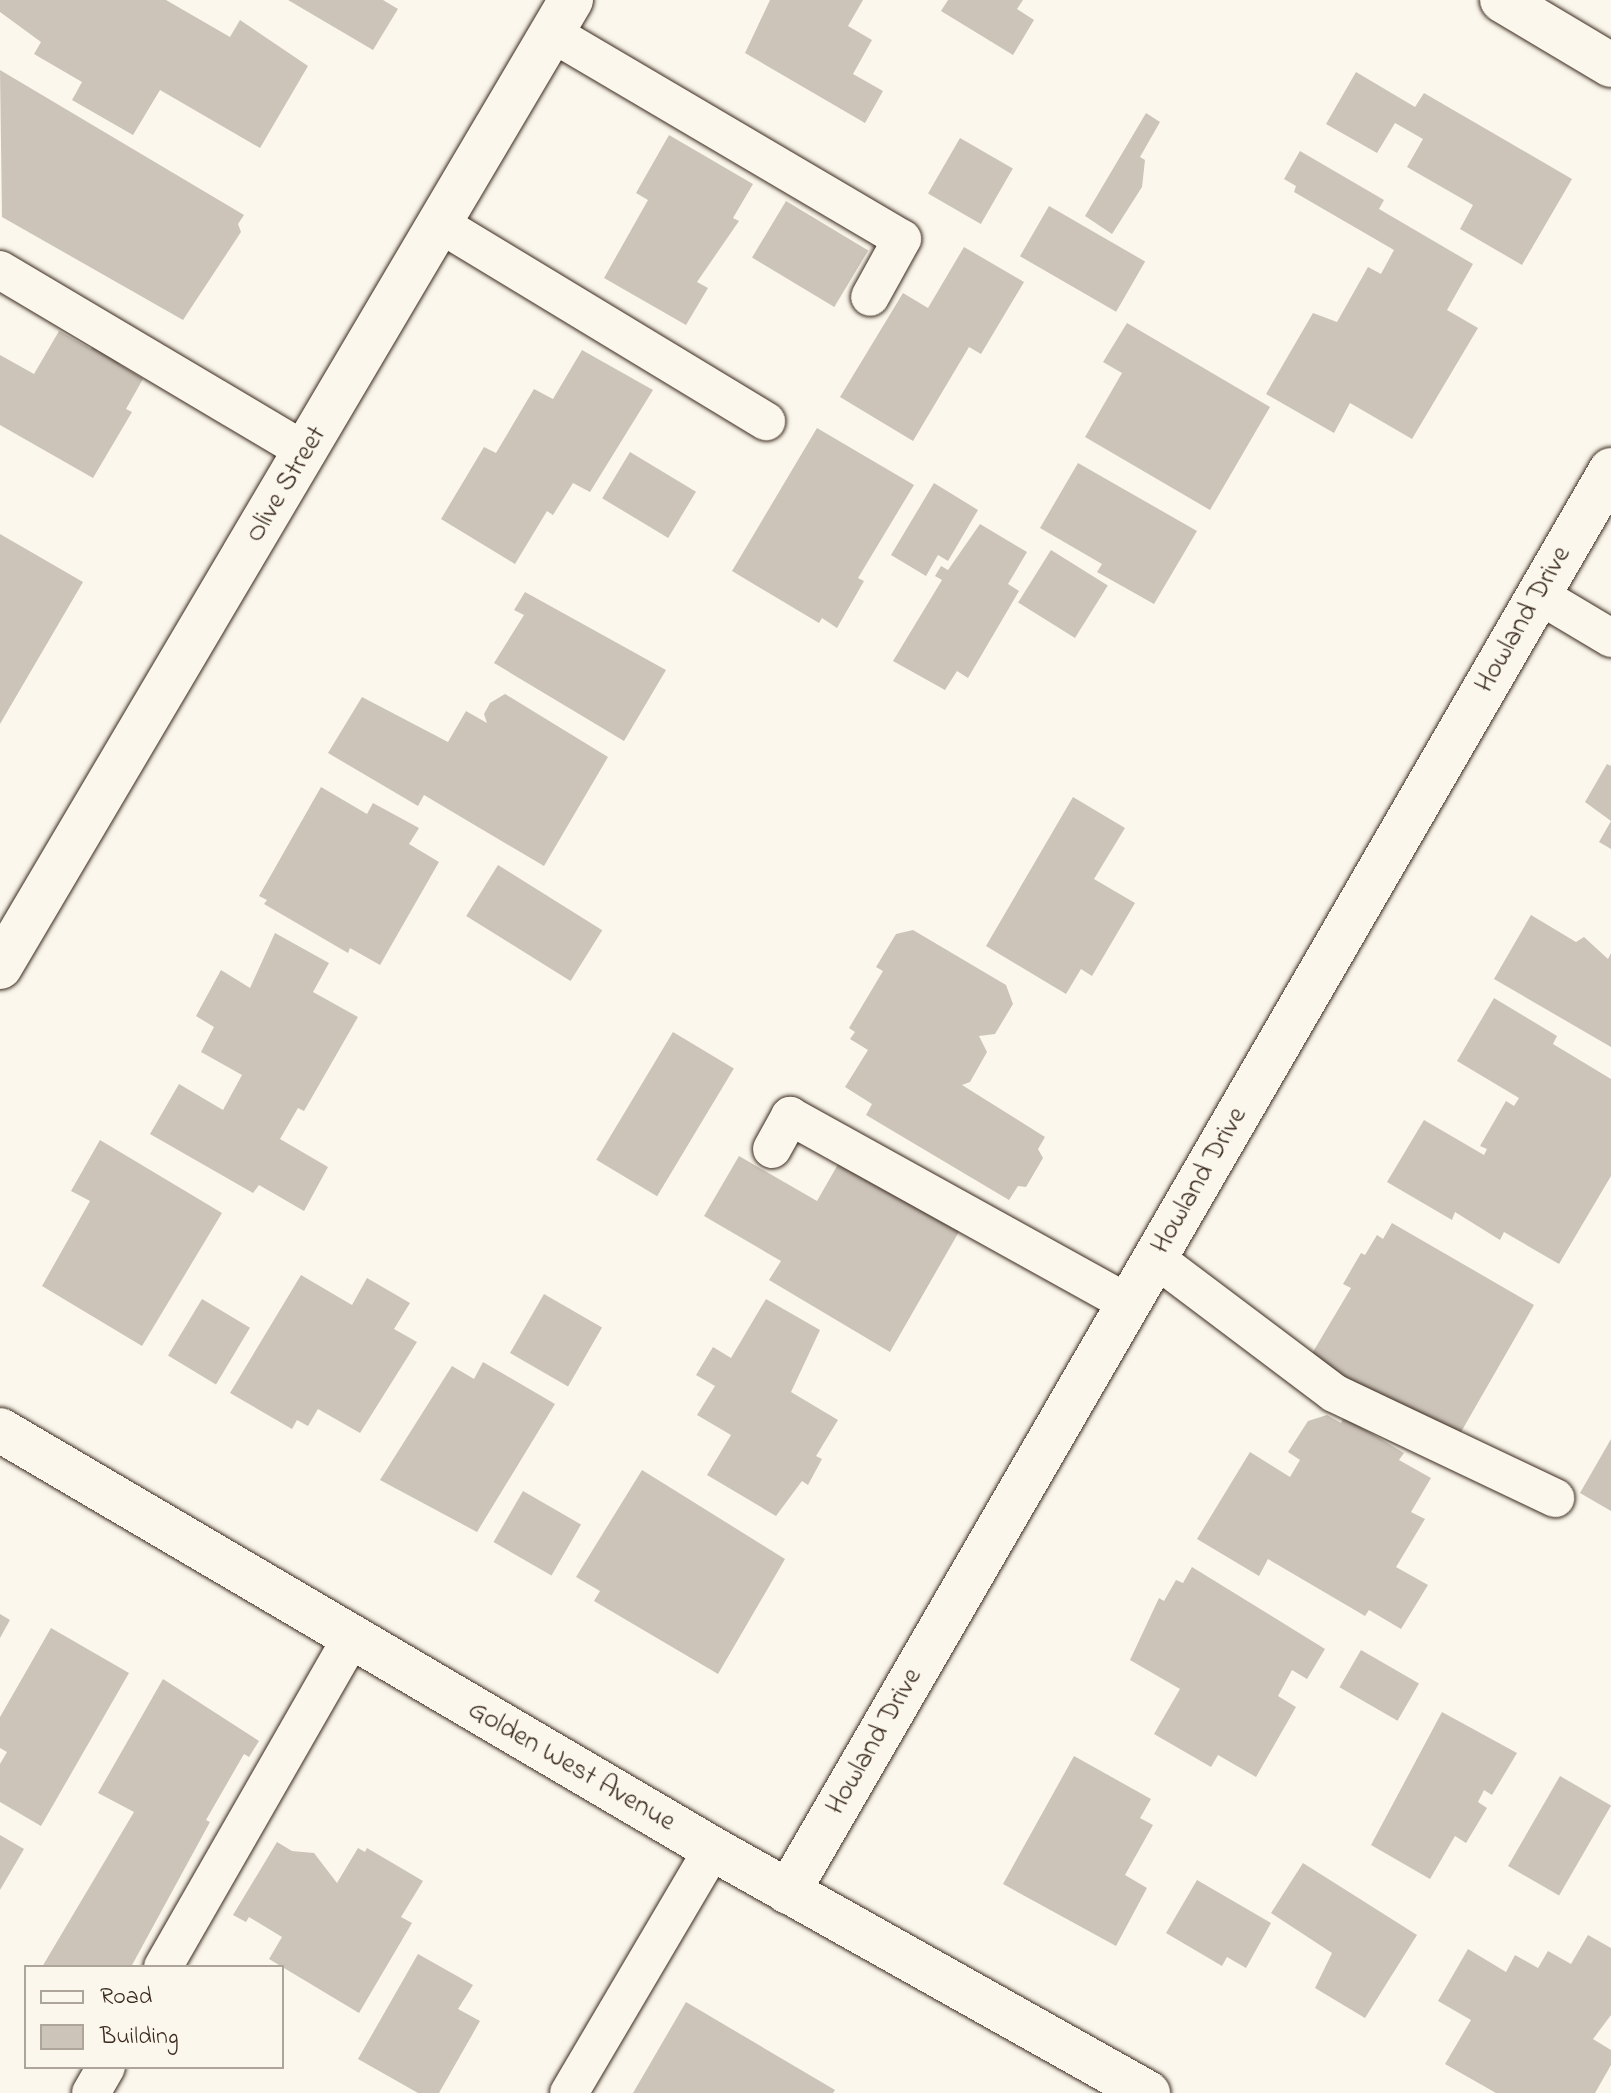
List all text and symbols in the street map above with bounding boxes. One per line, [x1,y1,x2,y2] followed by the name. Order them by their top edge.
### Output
[239,421,335,549] street label: Olive Street
[1469,541,1579,699] street label: Howland Drive
[1145,1102,1255,1260] street label: Howland Drive
[820,1663,930,1821] street label: Howland Drive
[461,1694,681,1840] street label: Golden West Avenue
[24,1965,284,2069] legend
[100,1980,152,2015] text: Road
[100,2020,179,2055] text: Building

